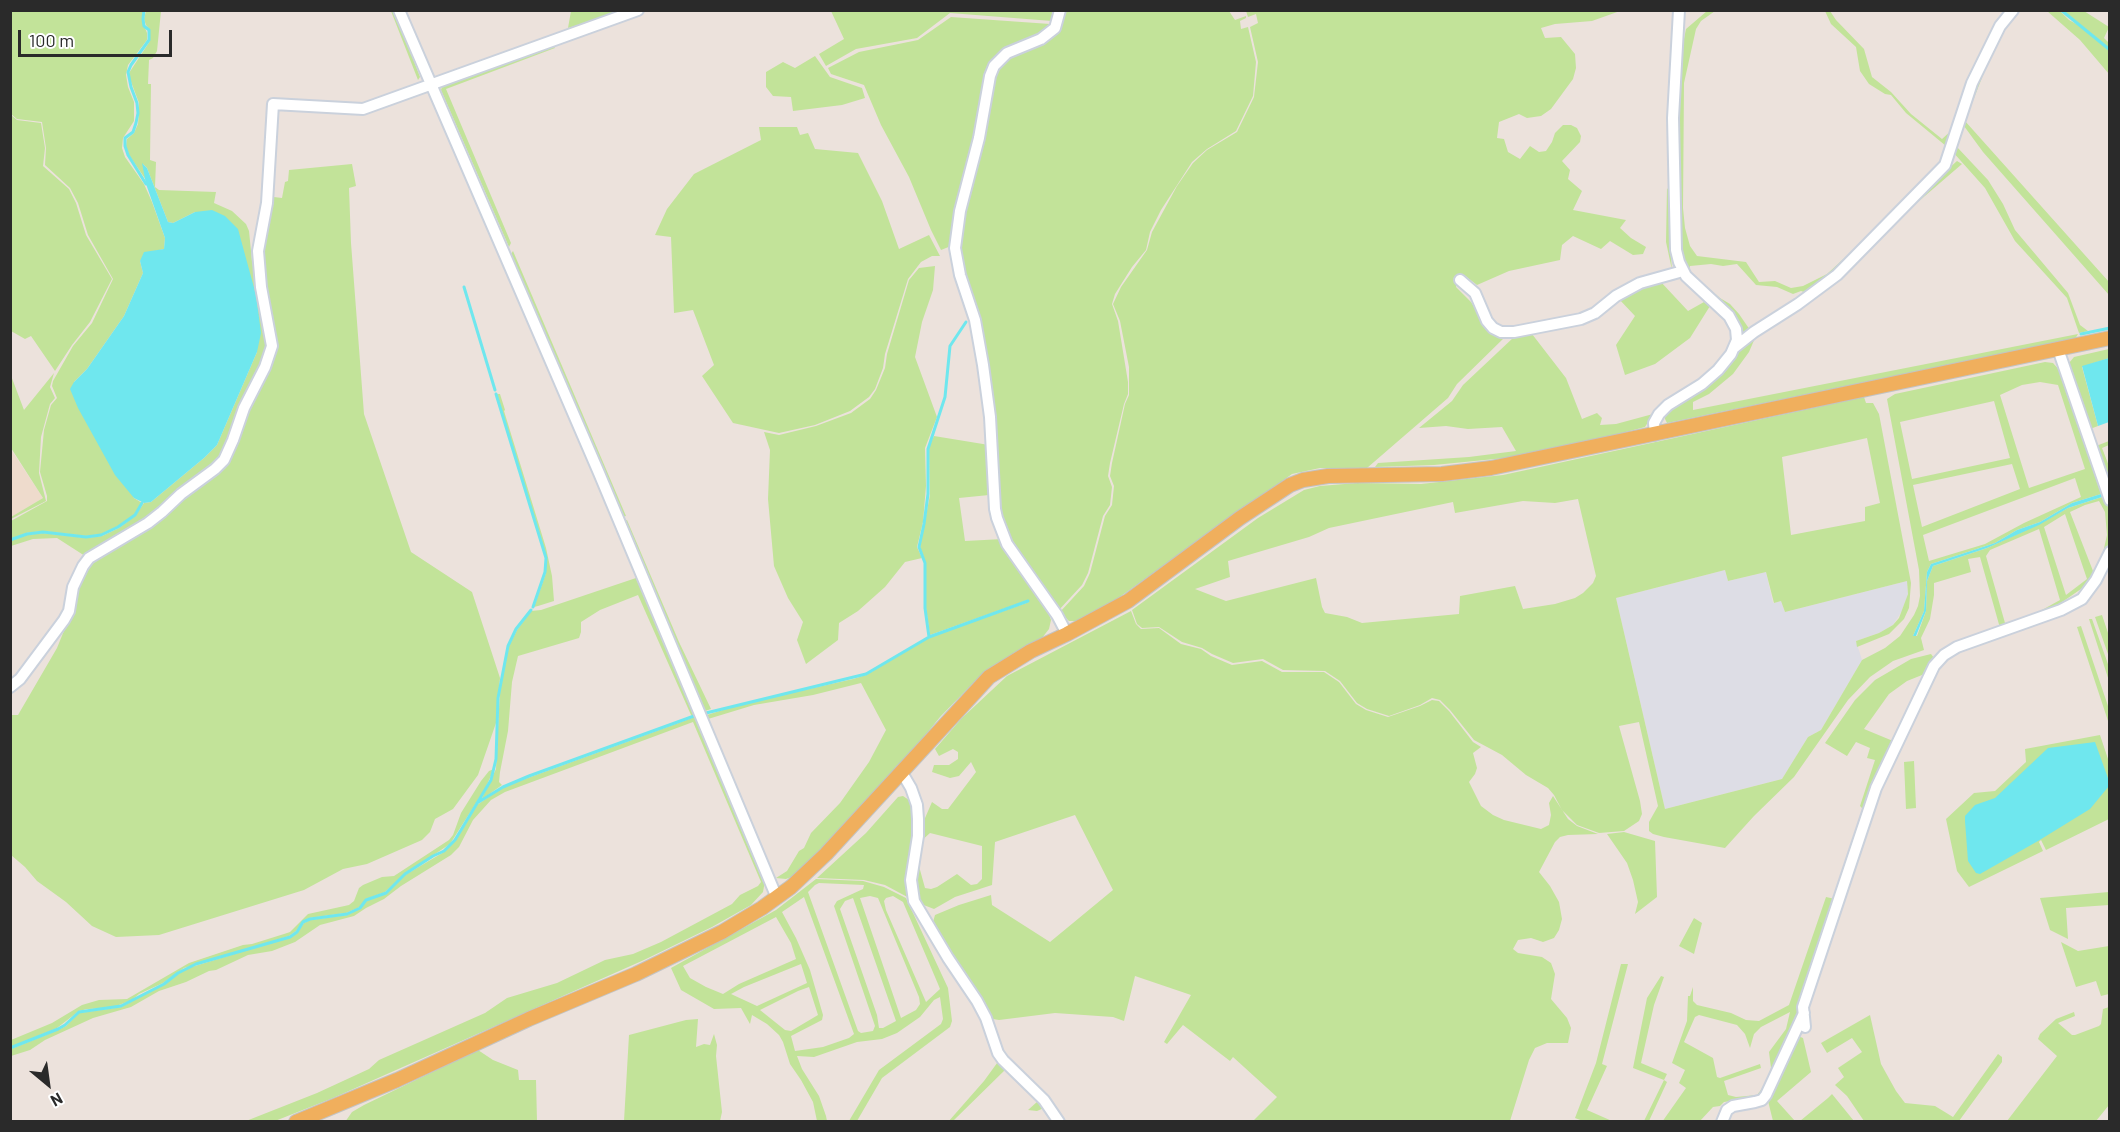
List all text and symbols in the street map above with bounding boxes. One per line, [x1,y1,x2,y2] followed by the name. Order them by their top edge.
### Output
[21,18,176,56] scale bar
[29,29,74,51] text: 100 m
[18,1054,78,1114] north arrow
[48,1089,66,1111] text: N

